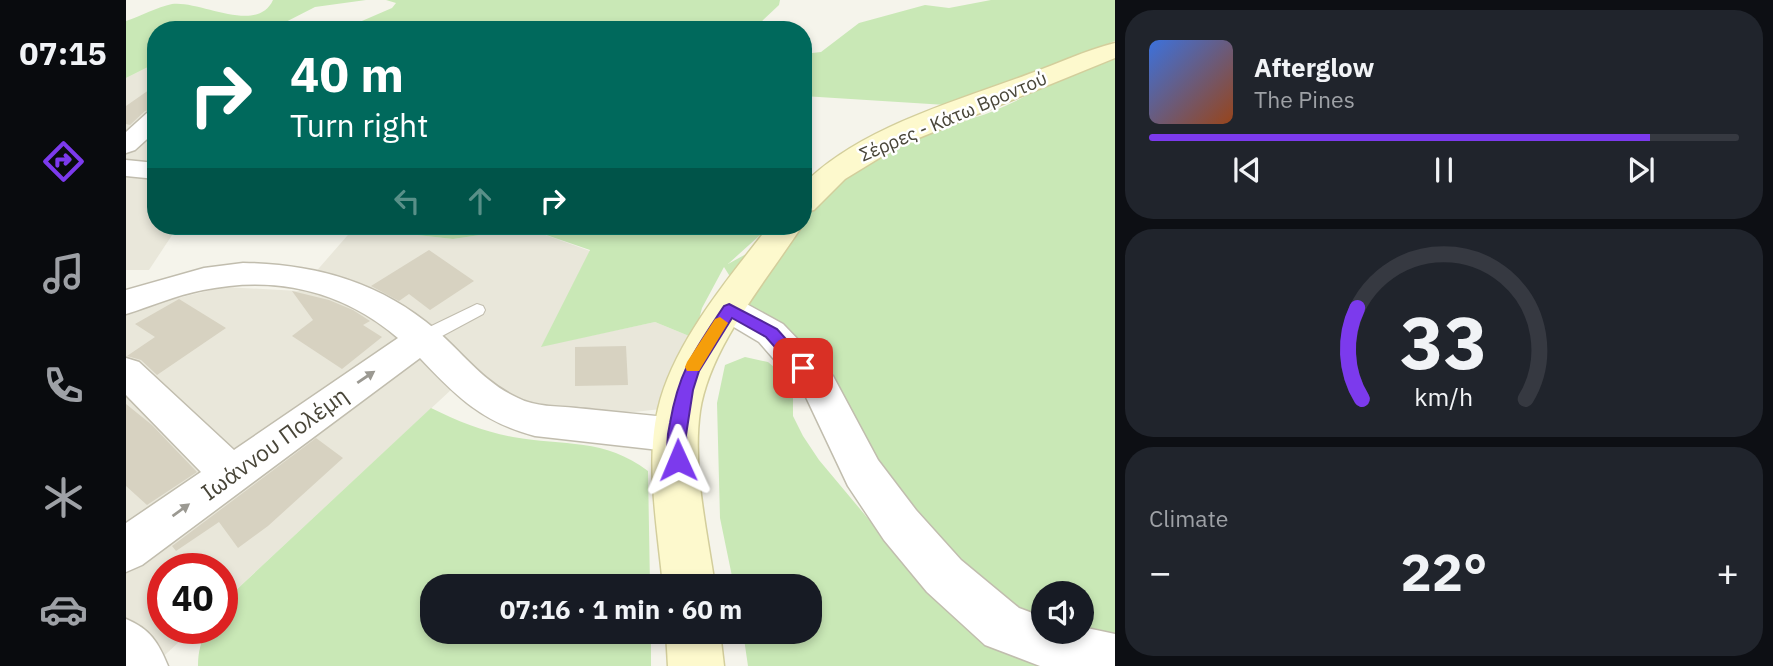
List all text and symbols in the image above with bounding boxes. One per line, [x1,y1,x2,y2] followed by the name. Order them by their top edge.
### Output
[19,32,107,74] text: 07:15
[290,42,404,105] text: 40 m
[175,49,266,140] icon: right
[1254,50,1374,84] text: Afterglow
[856,66,1050,166] street label: Σέρρες - Κάτω Βροντού
[1254,84,1355,114] text: The Pines
[290,104,428,146] text: Turn right
[39,137,88,186] icon: directions
[1228,151,1266,189] icon: previous
[1425,151,1463,189] icon: pause
[1622,151,1660,189] icon: next
[388,182,426,220] icon: left
[461,182,499,220] icon: ahead
[534,182,572,220] icon: right
[39,249,88,298] icon: music
[1400,294,1488,389] text: 33
[773,338,833,398] pin
[784,349,822,387] icon: arrive
[39,361,88,410] icon: phone
[357,370,375,384] one-way arrow
[195,380,353,506] street label: Ιωάννου Πολέμη
[1415,380,1473,413] text: km/h
[641,423,715,497] position arrow
[39,473,88,522] icon: climate
[172,503,190,517] one-way arrow
[1149,503,1228,533] text: Climate
[1401,538,1487,605] text: 22°
[1149,547,1172,596] text: −
[1716,547,1739,596] text: +
[147,553,238,644] speed limit sign: 40
[1031,581,1094,644] map controls
[1031,581,1094,644] button: sound
[39,585,88,634] icon: car
[500,592,742,626] text: 07:16 · 1 min · 60 m

